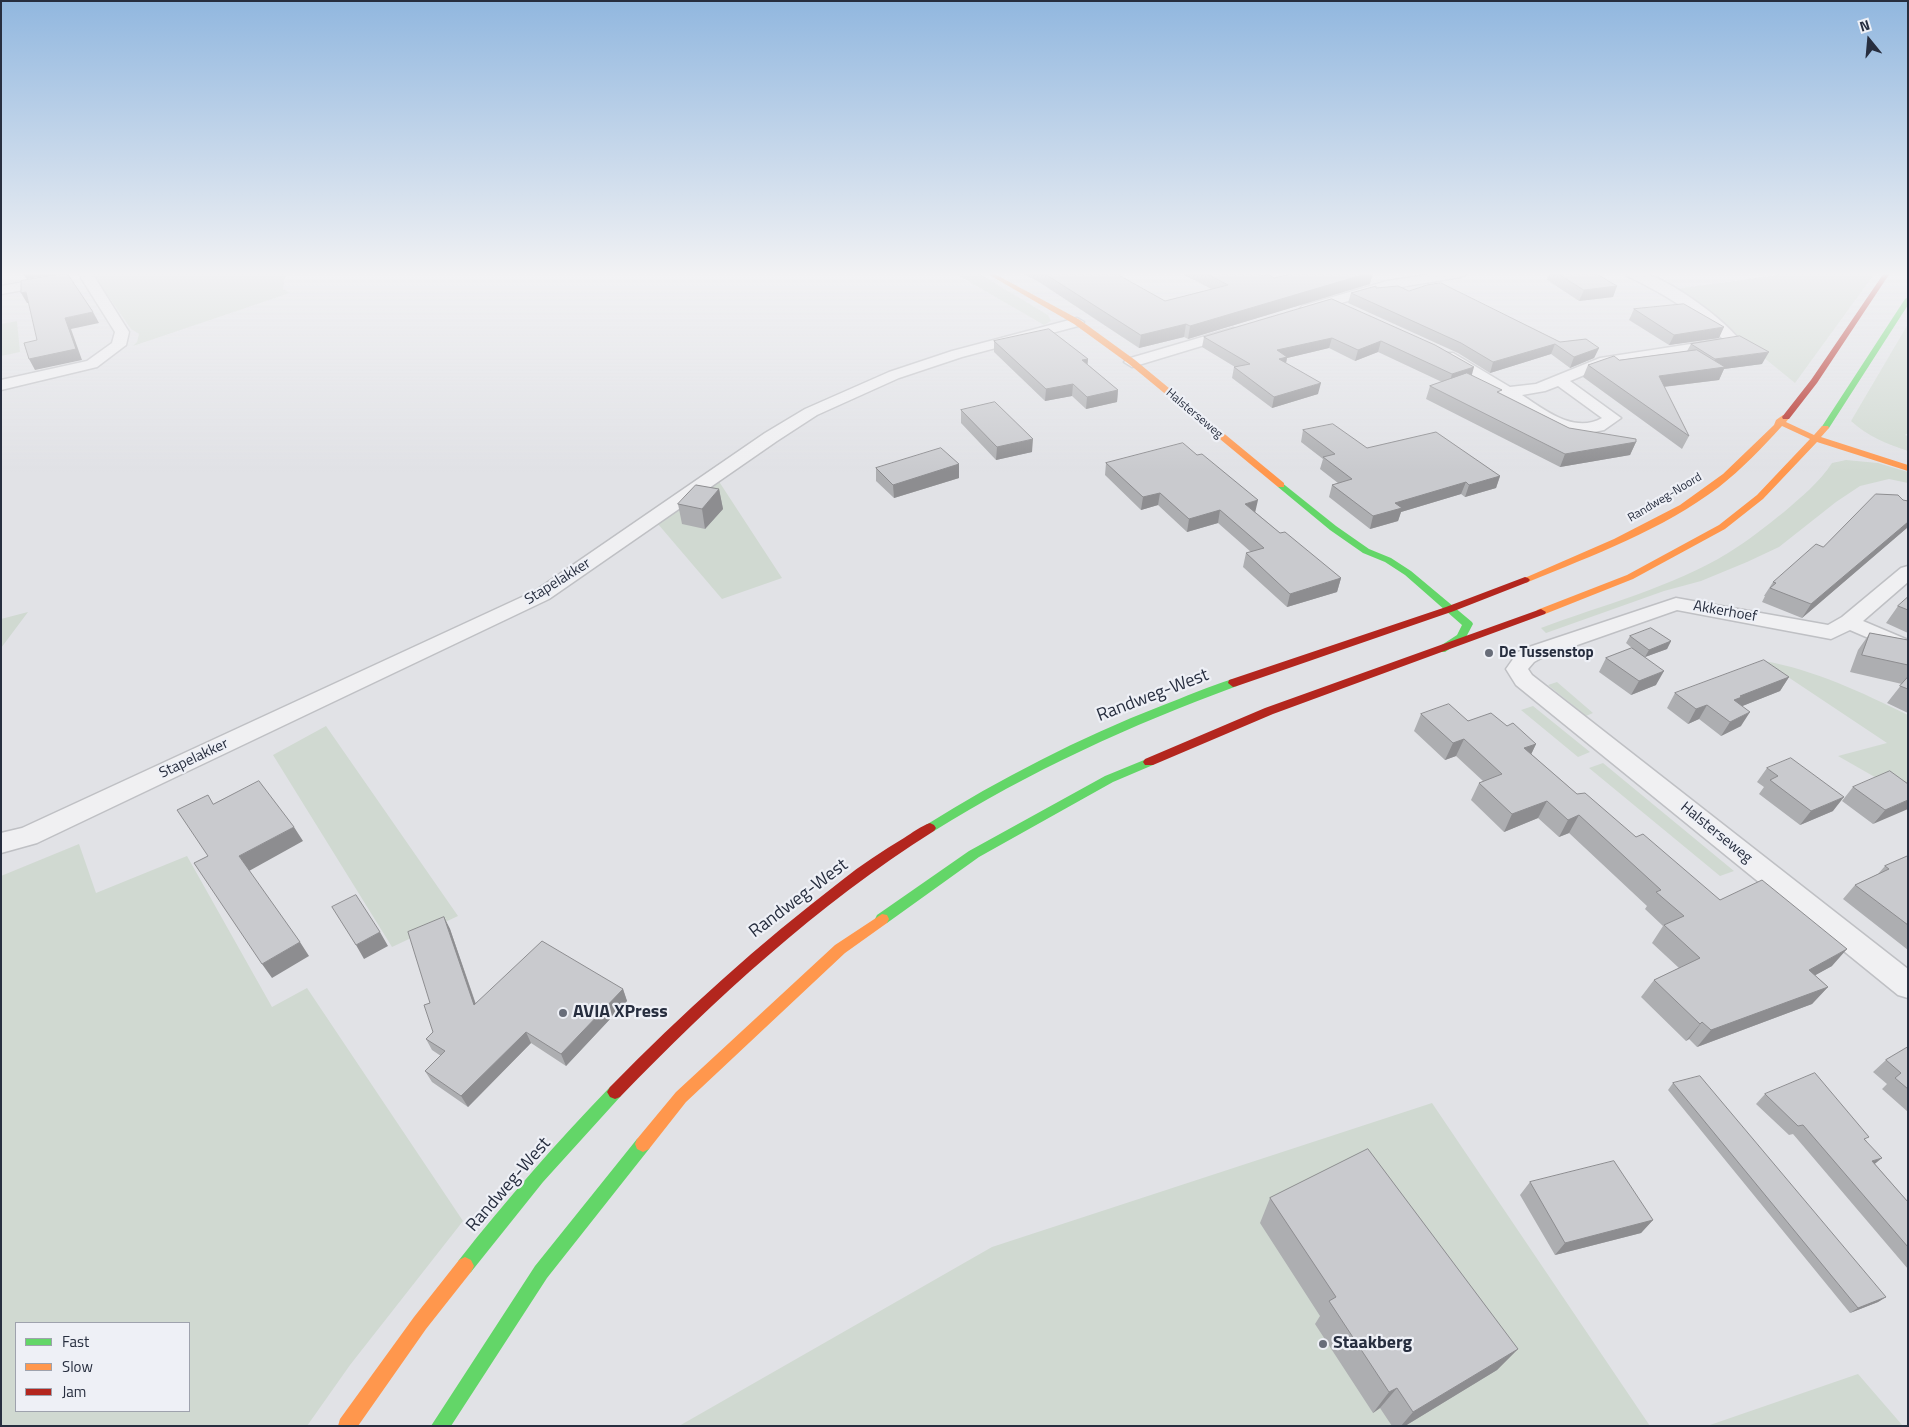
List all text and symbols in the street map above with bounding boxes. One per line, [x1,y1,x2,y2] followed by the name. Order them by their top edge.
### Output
[1857,14,1872,37] text: N
[1844,15,1894,65] north arrow
[1163,386,1225,442] street label: Halsterseweg
[1625,470,1705,526] street label: Randweg-Noord
[522,555,594,609] street label: Stapelakker
[1692,598,1758,626] street label: Akkerhoef
[1499,644,1594,662] place label: De Tussenstop
[1483,647,1495,659] marker: De Tussenstop
[1094,665,1212,727] street label: Randweg-West
[157,735,231,783] street label: Stapelakker
[1676,799,1756,867] street label: Halsterseweg
[745,855,853,943] street label: Randweg-West
[573,1002,668,1024] place label: AVIA XPress
[557,1007,569,1019] marker: AVIA XPress
[462,1133,556,1237] street label: Randweg-West
[15,1322,190,1412] legend
[62,1330,89,1353] text: Fast
[1333,1333,1412,1355] place label: Staakberg
[1317,1338,1329,1350] marker: Staakberg
[62,1355,93,1378] text: Slow
[62,1380,86,1403] text: Jam

